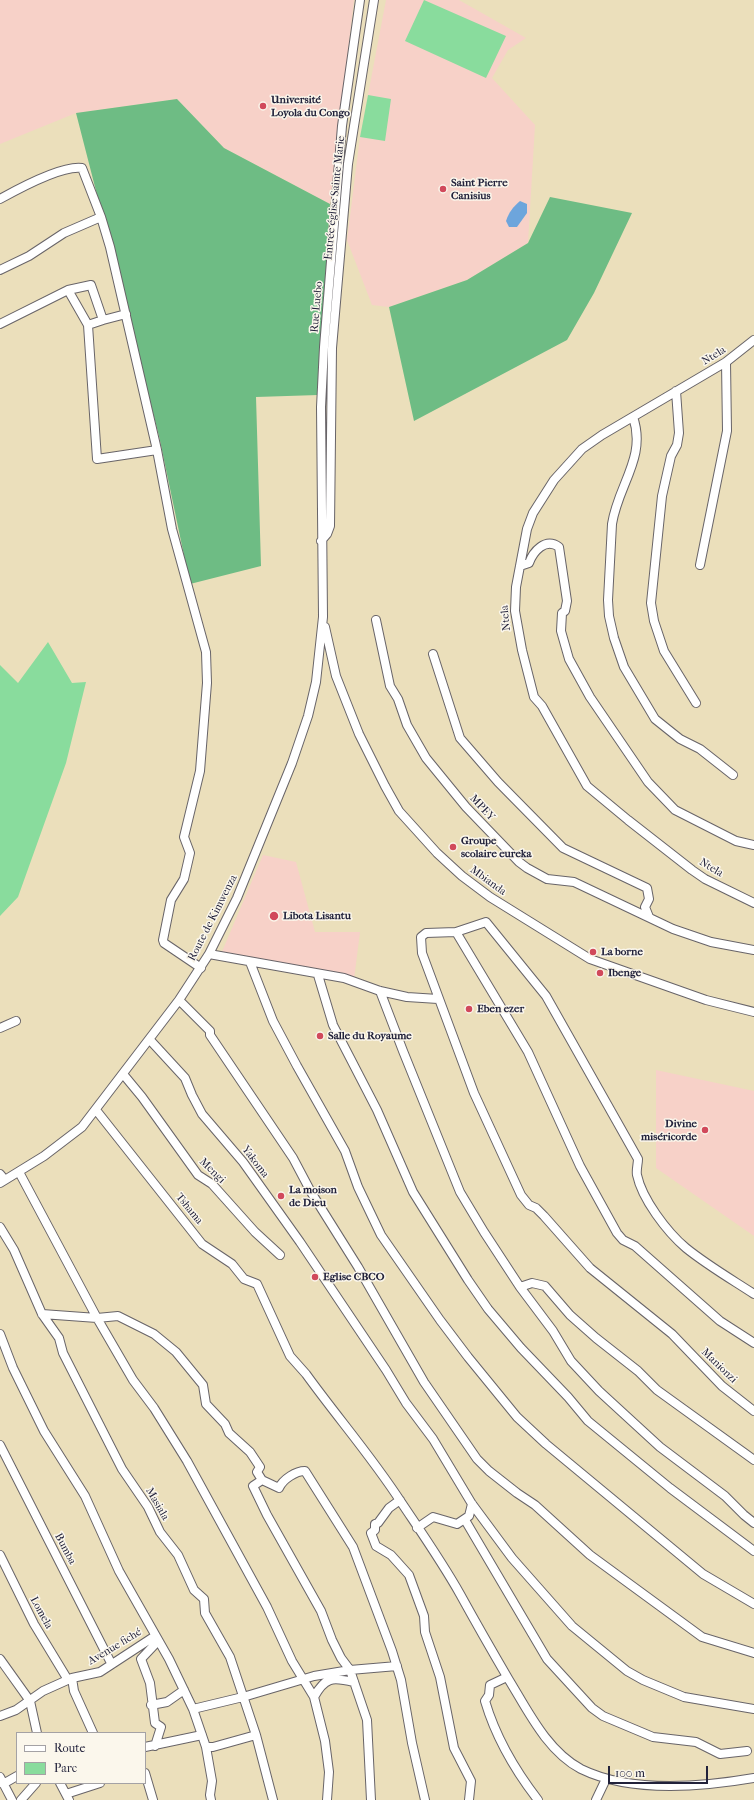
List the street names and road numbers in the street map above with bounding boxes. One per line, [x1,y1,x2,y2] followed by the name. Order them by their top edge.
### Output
[322,135,348,261] street label: Entrée église Sainte Marie
[308,281,326,333] street label: Rue Luebo
[700,344,728,368] street label: Ntela
[498,605,514,631] street label: Ntela
[467,792,497,824] street label: MPEY
[697,856,725,880] street label: Ntela
[467,863,509,899] street label: Mbianda
[186,873,240,963] street label: Route de Kimwenza
[239,1143,271,1181] street label: Yakoma
[196,1156,228,1186] street label: Mengi
[173,1191,205,1227] street label: Tshama
[698,1346,740,1386] street label: Manionzi
[142,1485,172,1523] street label: Masiala
[51,1531,79,1567] street label: Bumba
[27,1595,55,1631] street label: Lomela
[86,1626,144,1668] street label: Avenue fiché

